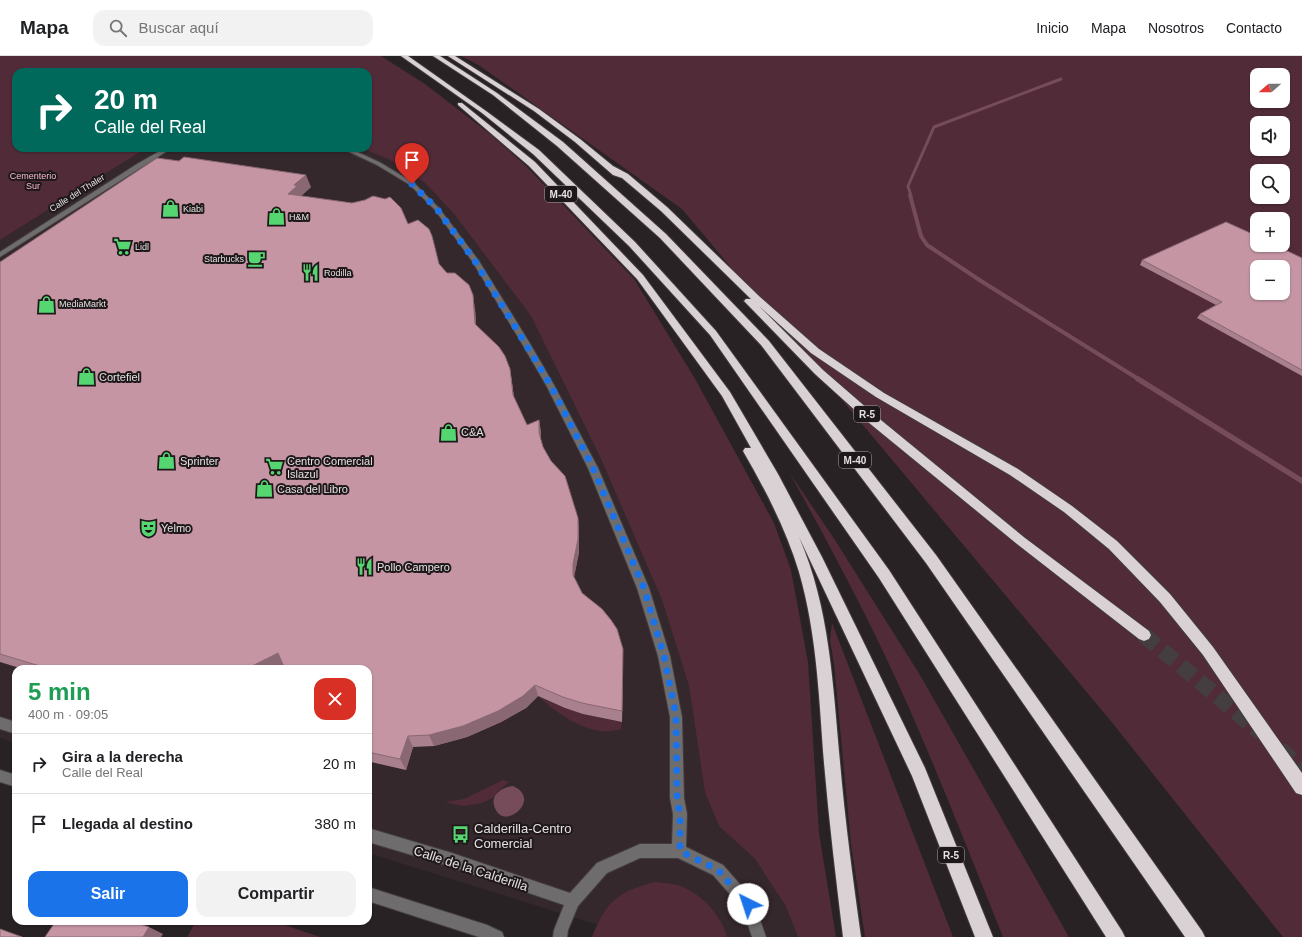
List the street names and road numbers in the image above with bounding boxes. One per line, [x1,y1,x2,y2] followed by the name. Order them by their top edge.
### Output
[48,172,106,214] street label: Calle del Thaler
[545,186,577,202] road number: M-40
[854,406,880,422] road number: R-5
[839,452,871,468] road number: M-40
[412,843,531,894] street label: Calle de la Calderilla
[938,847,964,863] road number: R-5

